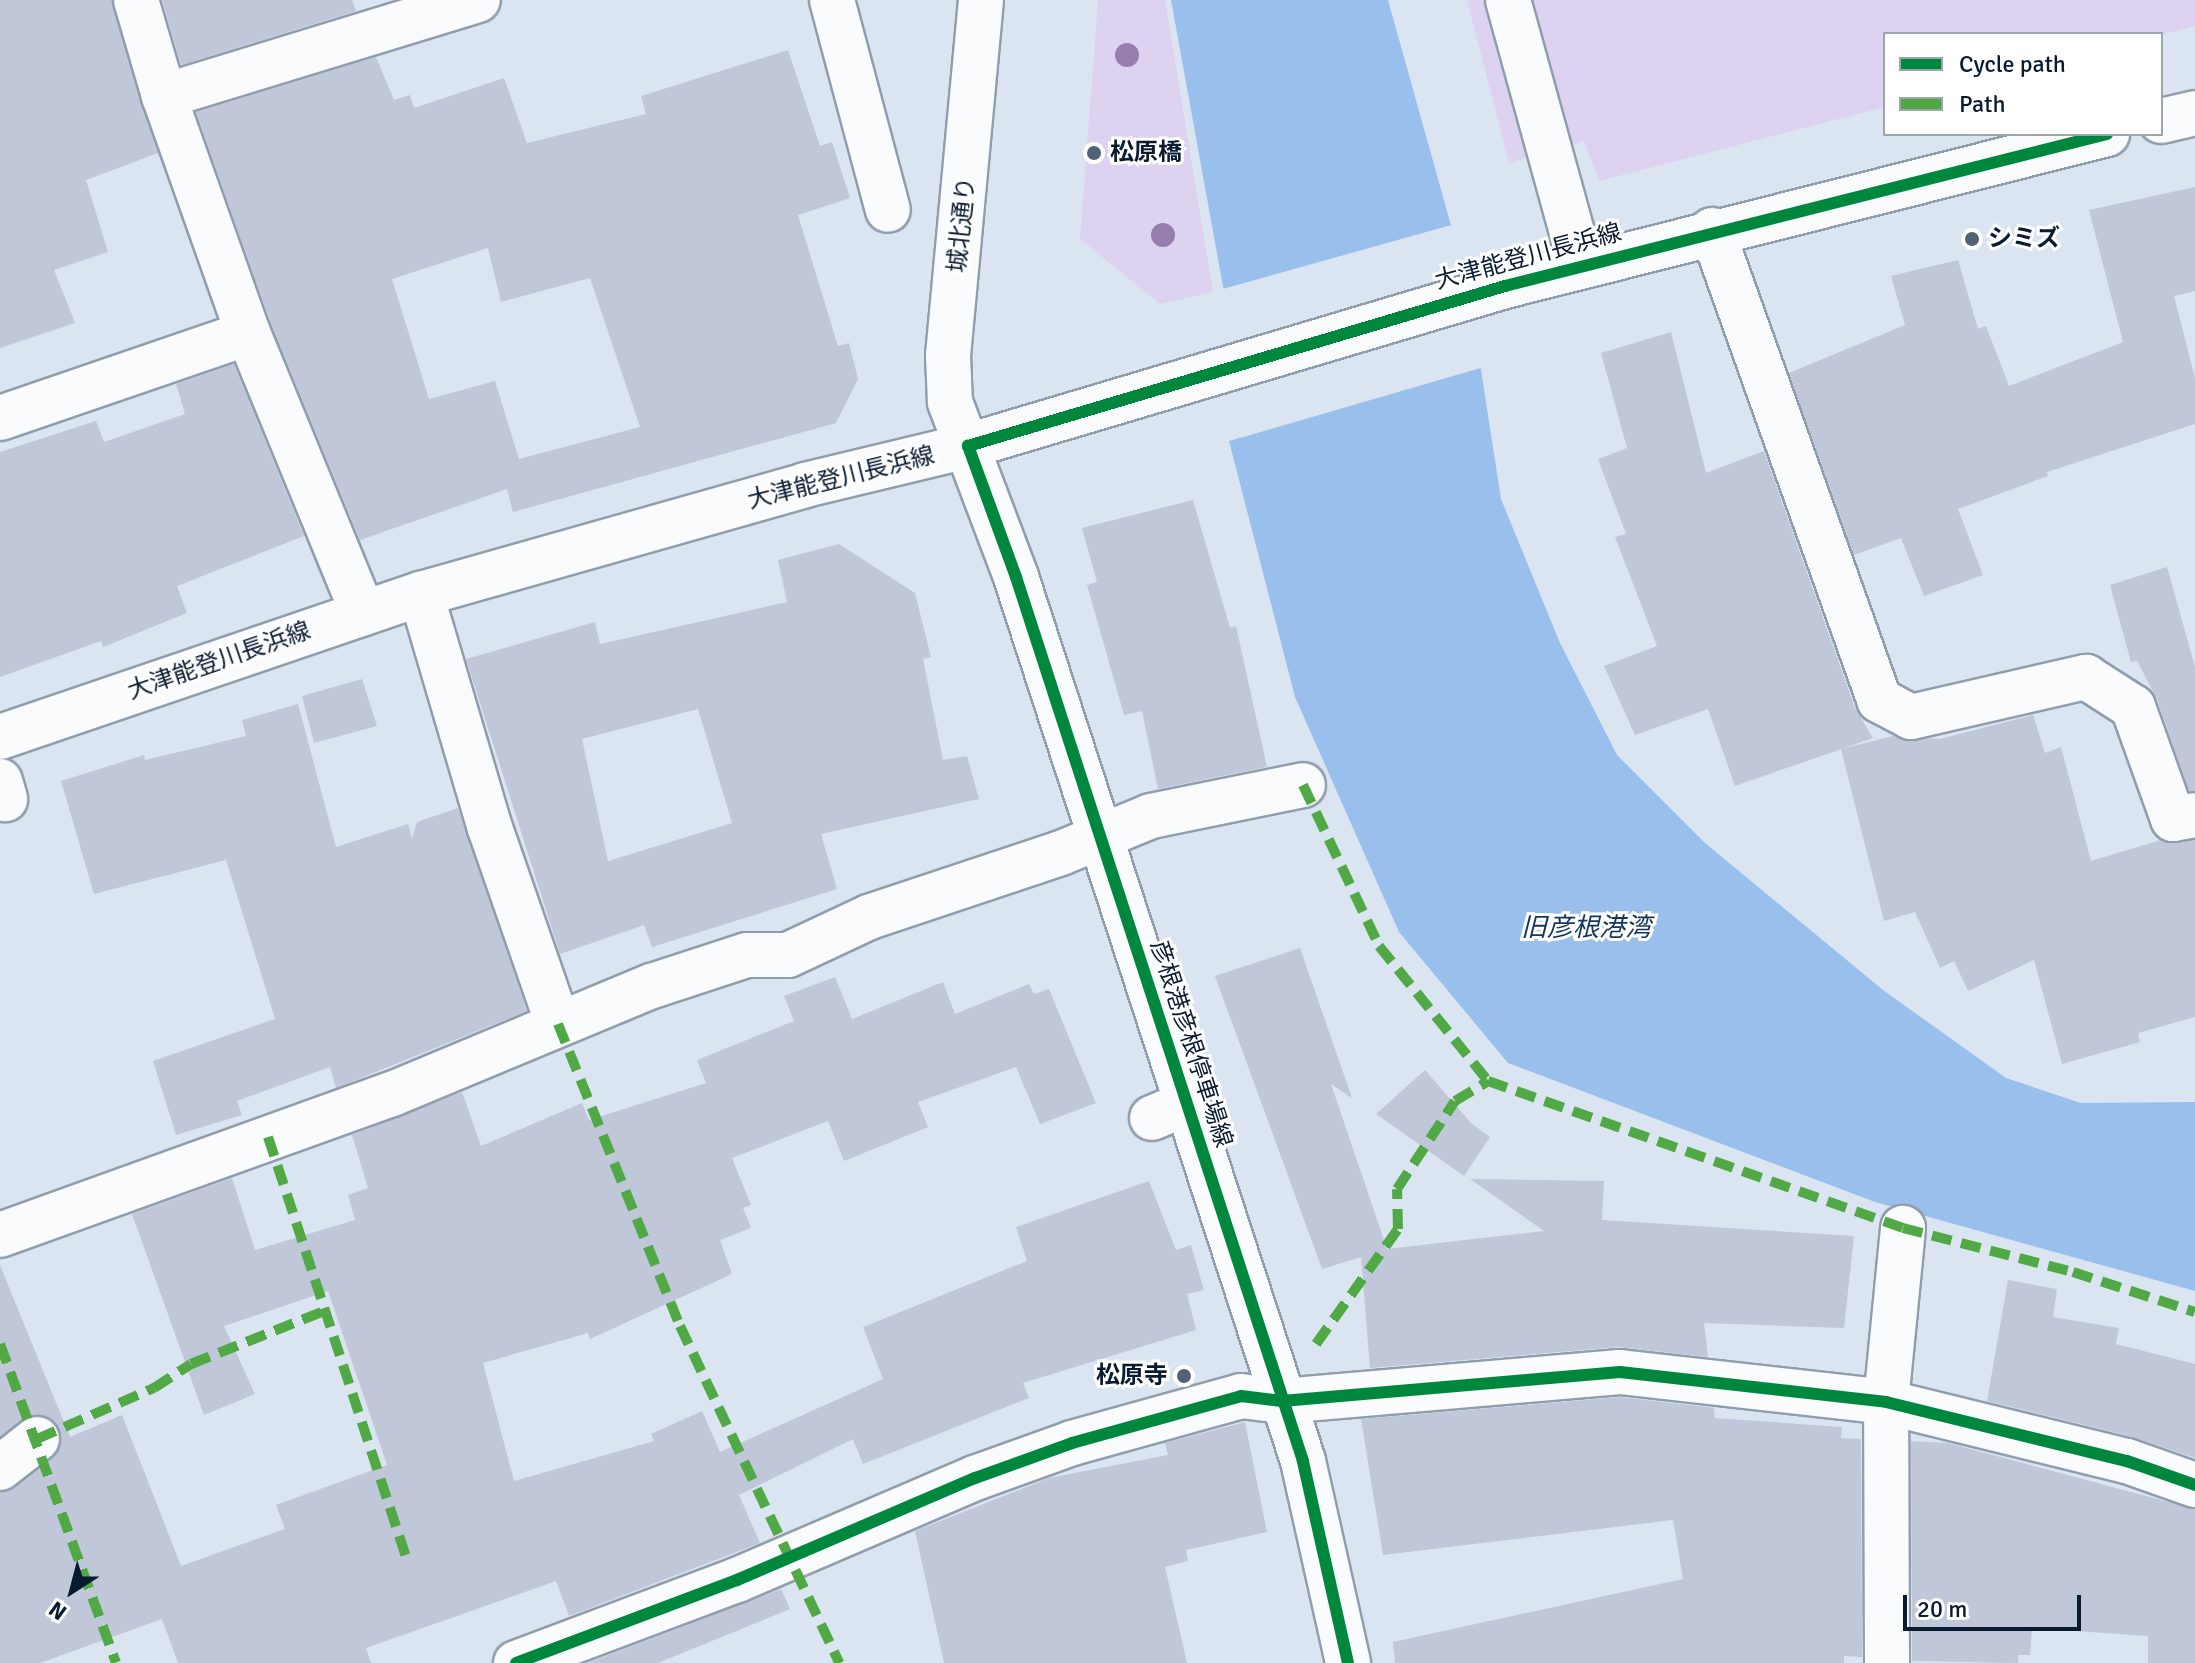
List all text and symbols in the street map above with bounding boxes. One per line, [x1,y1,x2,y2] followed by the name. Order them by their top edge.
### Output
[1883,32,2163,136] legend
[1959,49,2066,79] text: Cycle path
[1959,89,2005,119] text: Path
[1110,139,1182,167] place label: 松原橋
[1085,144,1103,162] marker: 松原橋
[943,176,981,274] street label: 城北通り
[1432,218,1624,296] street label: 大津能登川長浜線
[1988,225,2060,253] place label: シミズ
[1963,230,1981,248] marker: シミズ
[744,441,938,515] street label: 大津能登川長浜線
[124,616,314,706] street label: 大津能登川長浜線
[1521,913,1651,945] water label: 旧彦根港湾
[1144,937,1238,1151] street label: 彦根港彦根停車場線
[1096,1362,1168,1390] place label: 松原寺
[1175,1367,1193,1385] marker: 松原寺
[32,1551,112,1631] north arrow
[1907,1579,2085,1629] scale bar
[1917,1594,1967,1624] text: 20 m
[43,1595,72,1626] text: N

